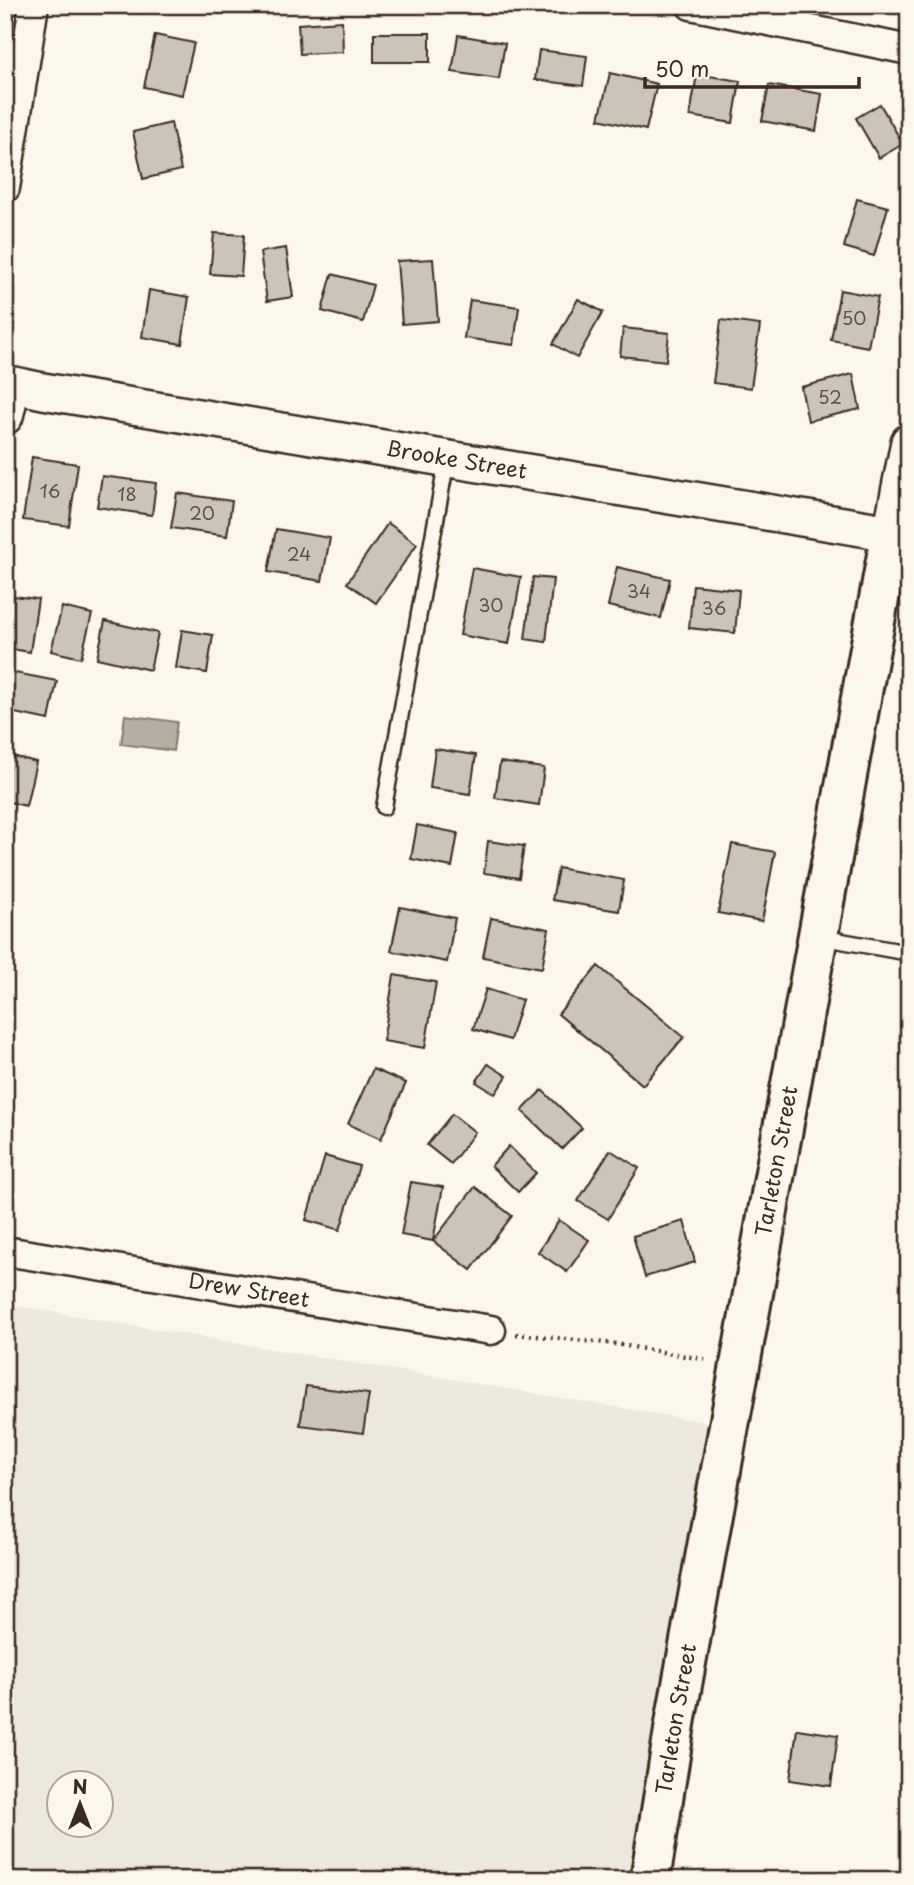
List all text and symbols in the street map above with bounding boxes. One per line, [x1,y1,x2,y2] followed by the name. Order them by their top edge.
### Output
[645,46,858,90] scale bar
[655,52,709,84] text: 50 m
[842,304,866,331] house number: 50
[818,383,842,410] house number: 52
[384,431,530,486] street label: Brooke Street
[40,477,60,504] house number: 16
[117,480,137,507] house number: 18
[189,499,215,526] house number: 20
[287,540,311,567] house number: 24
[627,577,651,604] house number: 34
[478,591,504,618] house number: 30
[702,594,726,621] house number: 36
[746,1083,804,1239] street label: Tarleton Street
[186,1263,312,1314] street label: Drew Street
[646,1641,703,1797] street label: Tarleton Street
[46,1770,116,1840] north arrow
[72,1772,88,1800] text: N

